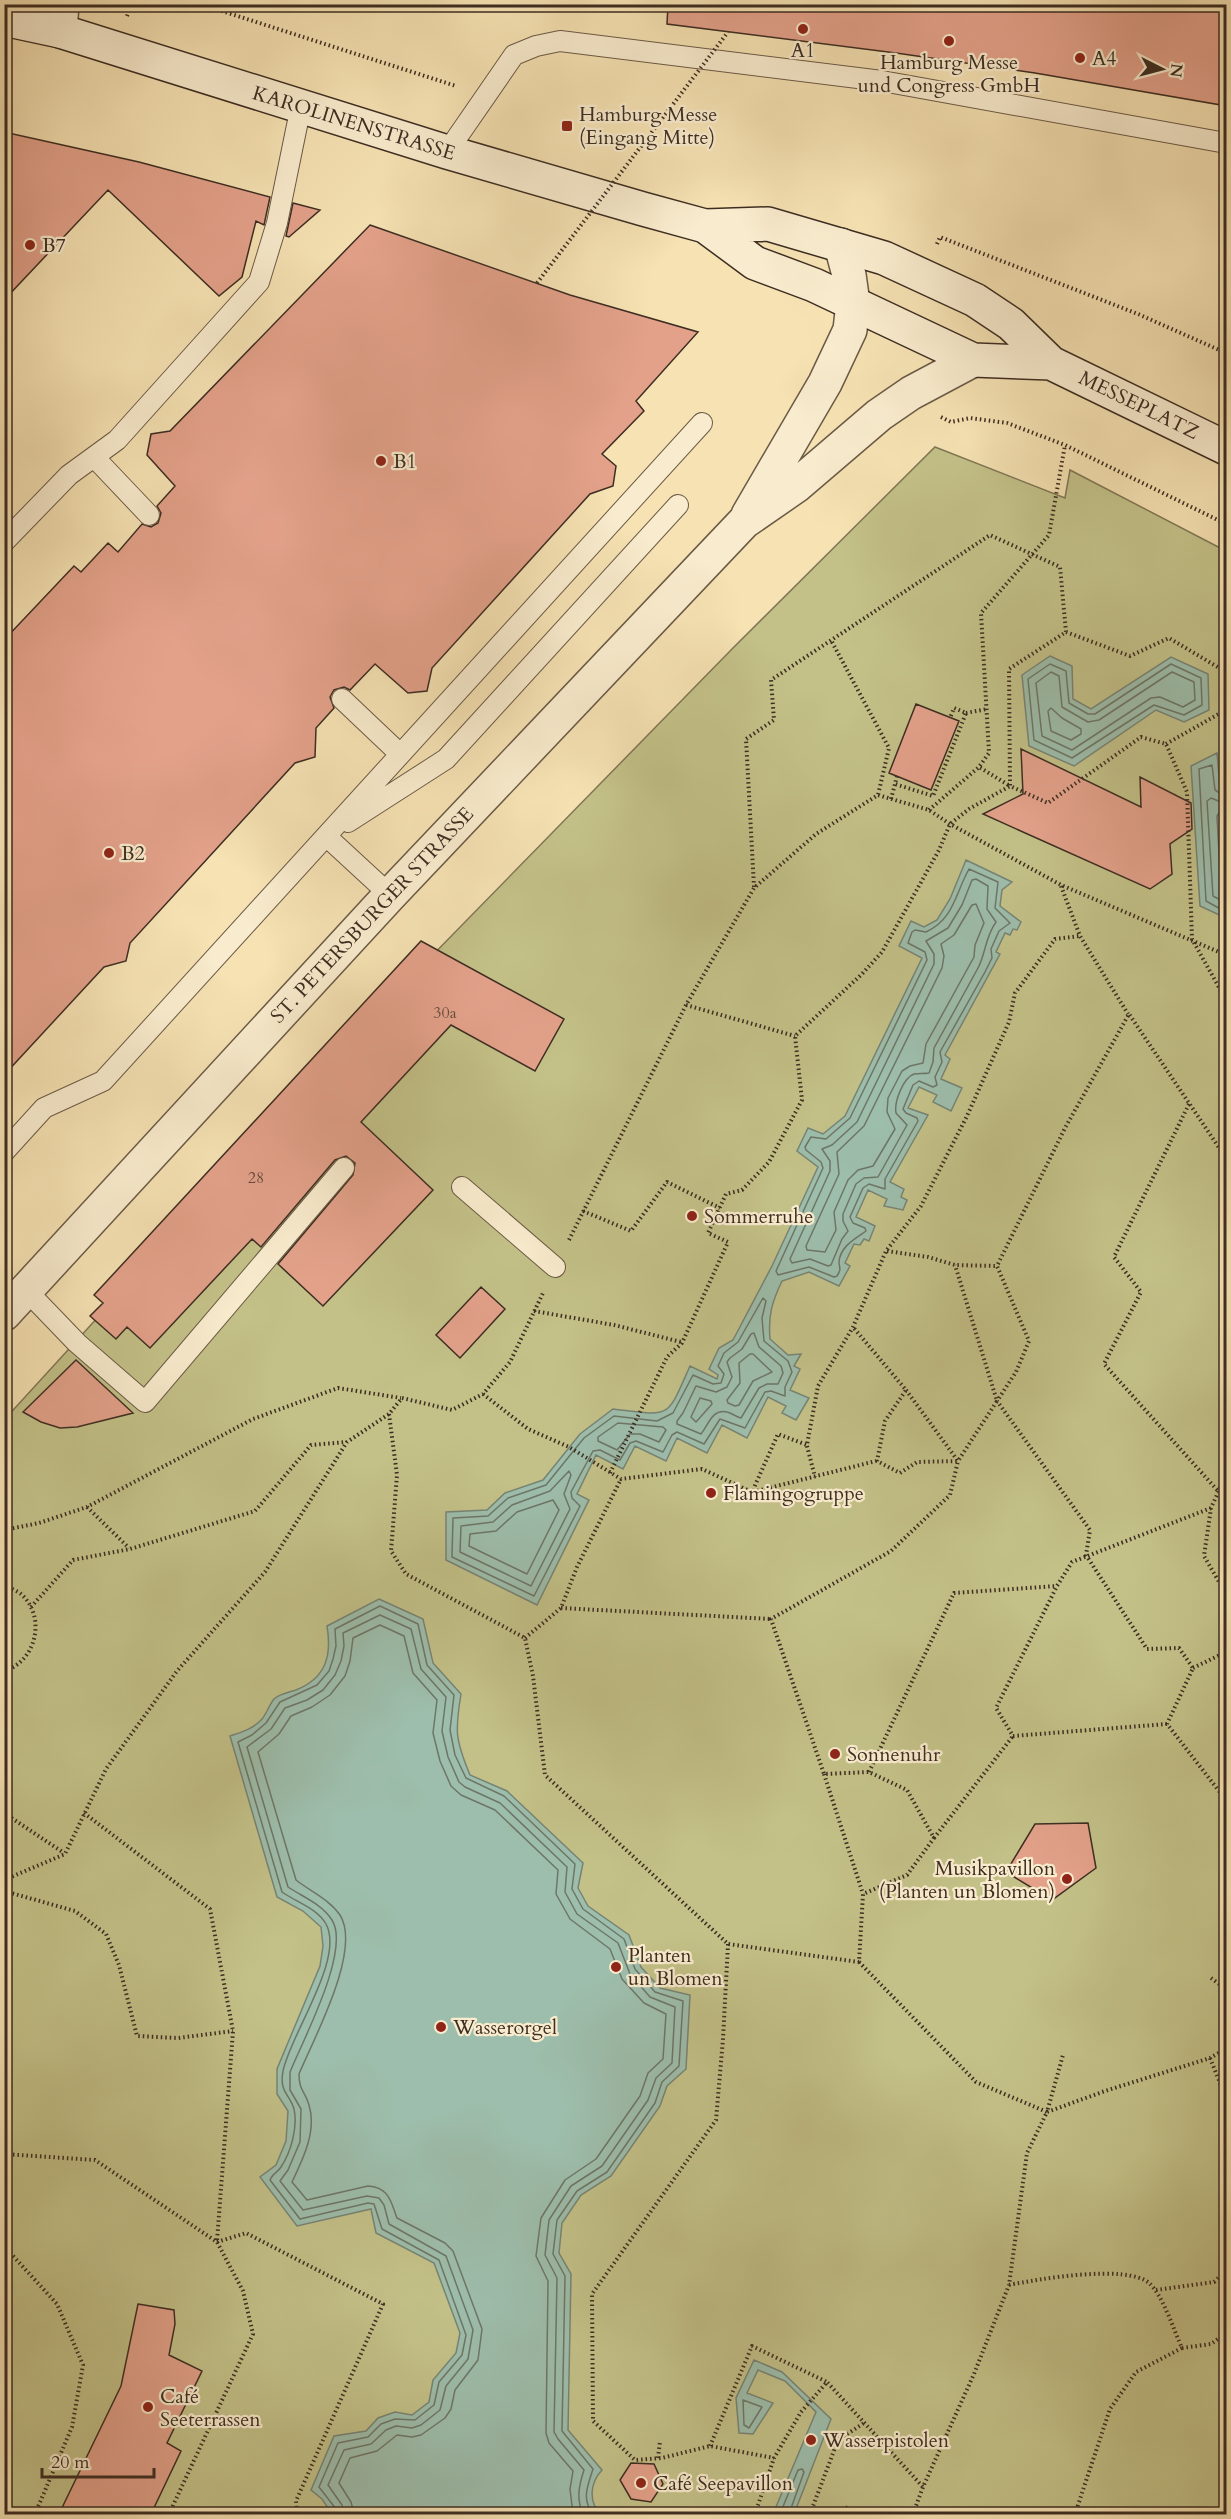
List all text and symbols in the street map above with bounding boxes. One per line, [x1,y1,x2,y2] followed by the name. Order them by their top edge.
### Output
[796,22,810,36] marker: A1
[942,34,956,48] marker: Hamburg Messe und Congress GmbH
[791,37,815,64] place label: A1
[1132,39,1192,99] north arrow
[1092,45,1116,72] place label: A4
[858,49,1040,99] place label: Hamburg Messe und Congress GmbH
[1073,51,1087,65] marker: A4
[1164,62,1188,79] text: N
[249,79,459,167] street label: KAROLINENSTRASSE
[579,101,717,151] place label: Hamburg Messe (Eingang Mitte)
[560,119,574,133] marker: Hamburg Messe (Eingang Mitte)
[42,232,66,259] place label: B7
[23,238,37,252] marker: B7
[1074,364,1204,446] street label: MESSEPLATZ
[393,448,417,475] place label: B1
[374,454,388,468] marker: B1
[264,801,480,1029] street label: ST. PETERSBURGER STRASSE
[121,840,145,867] place label: B2
[102,846,116,860] marker: B2
[433,1002,457,1024] house number: 30a
[248,1167,264,1189] house number: 28
[704,1203,813,1230] place label: Sommerruhe
[685,1209,699,1223] marker: Sommerruhe
[723,1480,864,1507] place label: Flamingogruppe
[704,1486,718,1500] marker: Flamingogruppe
[847,1741,941,1768] place label: Sonnenuhr
[828,1747,842,1761] marker: Sonnenuhr
[879,1855,1056,1905] place label: Musikpavillon (Planten un Blomen)
[1060,1872,1074,1886] marker: Musikpavillon (Planten un Blomen)
[628,1942,723,1992] place label: Planten un Blomen
[609,1960,623,1974] marker: Planten un Blomen
[452,2014,557,2041] place label: Wasserorgel
[434,2020,448,2034] marker: Wasserorgel
[160,2383,261,2433] place label: Café Seeterrassen
[141,2400,155,2414] marker: Café Seeterrassen
[822,2427,950,2454] place label: Wasserpistolen
[804,2433,818,2447] marker: Wasserpistolen
[42,2441,154,2479] scale bar
[51,2450,90,2475] text: 20 m
[653,2470,794,2497] place label: Café Seepavillon
[634,2476,648,2490] marker: Café Seepavillon

